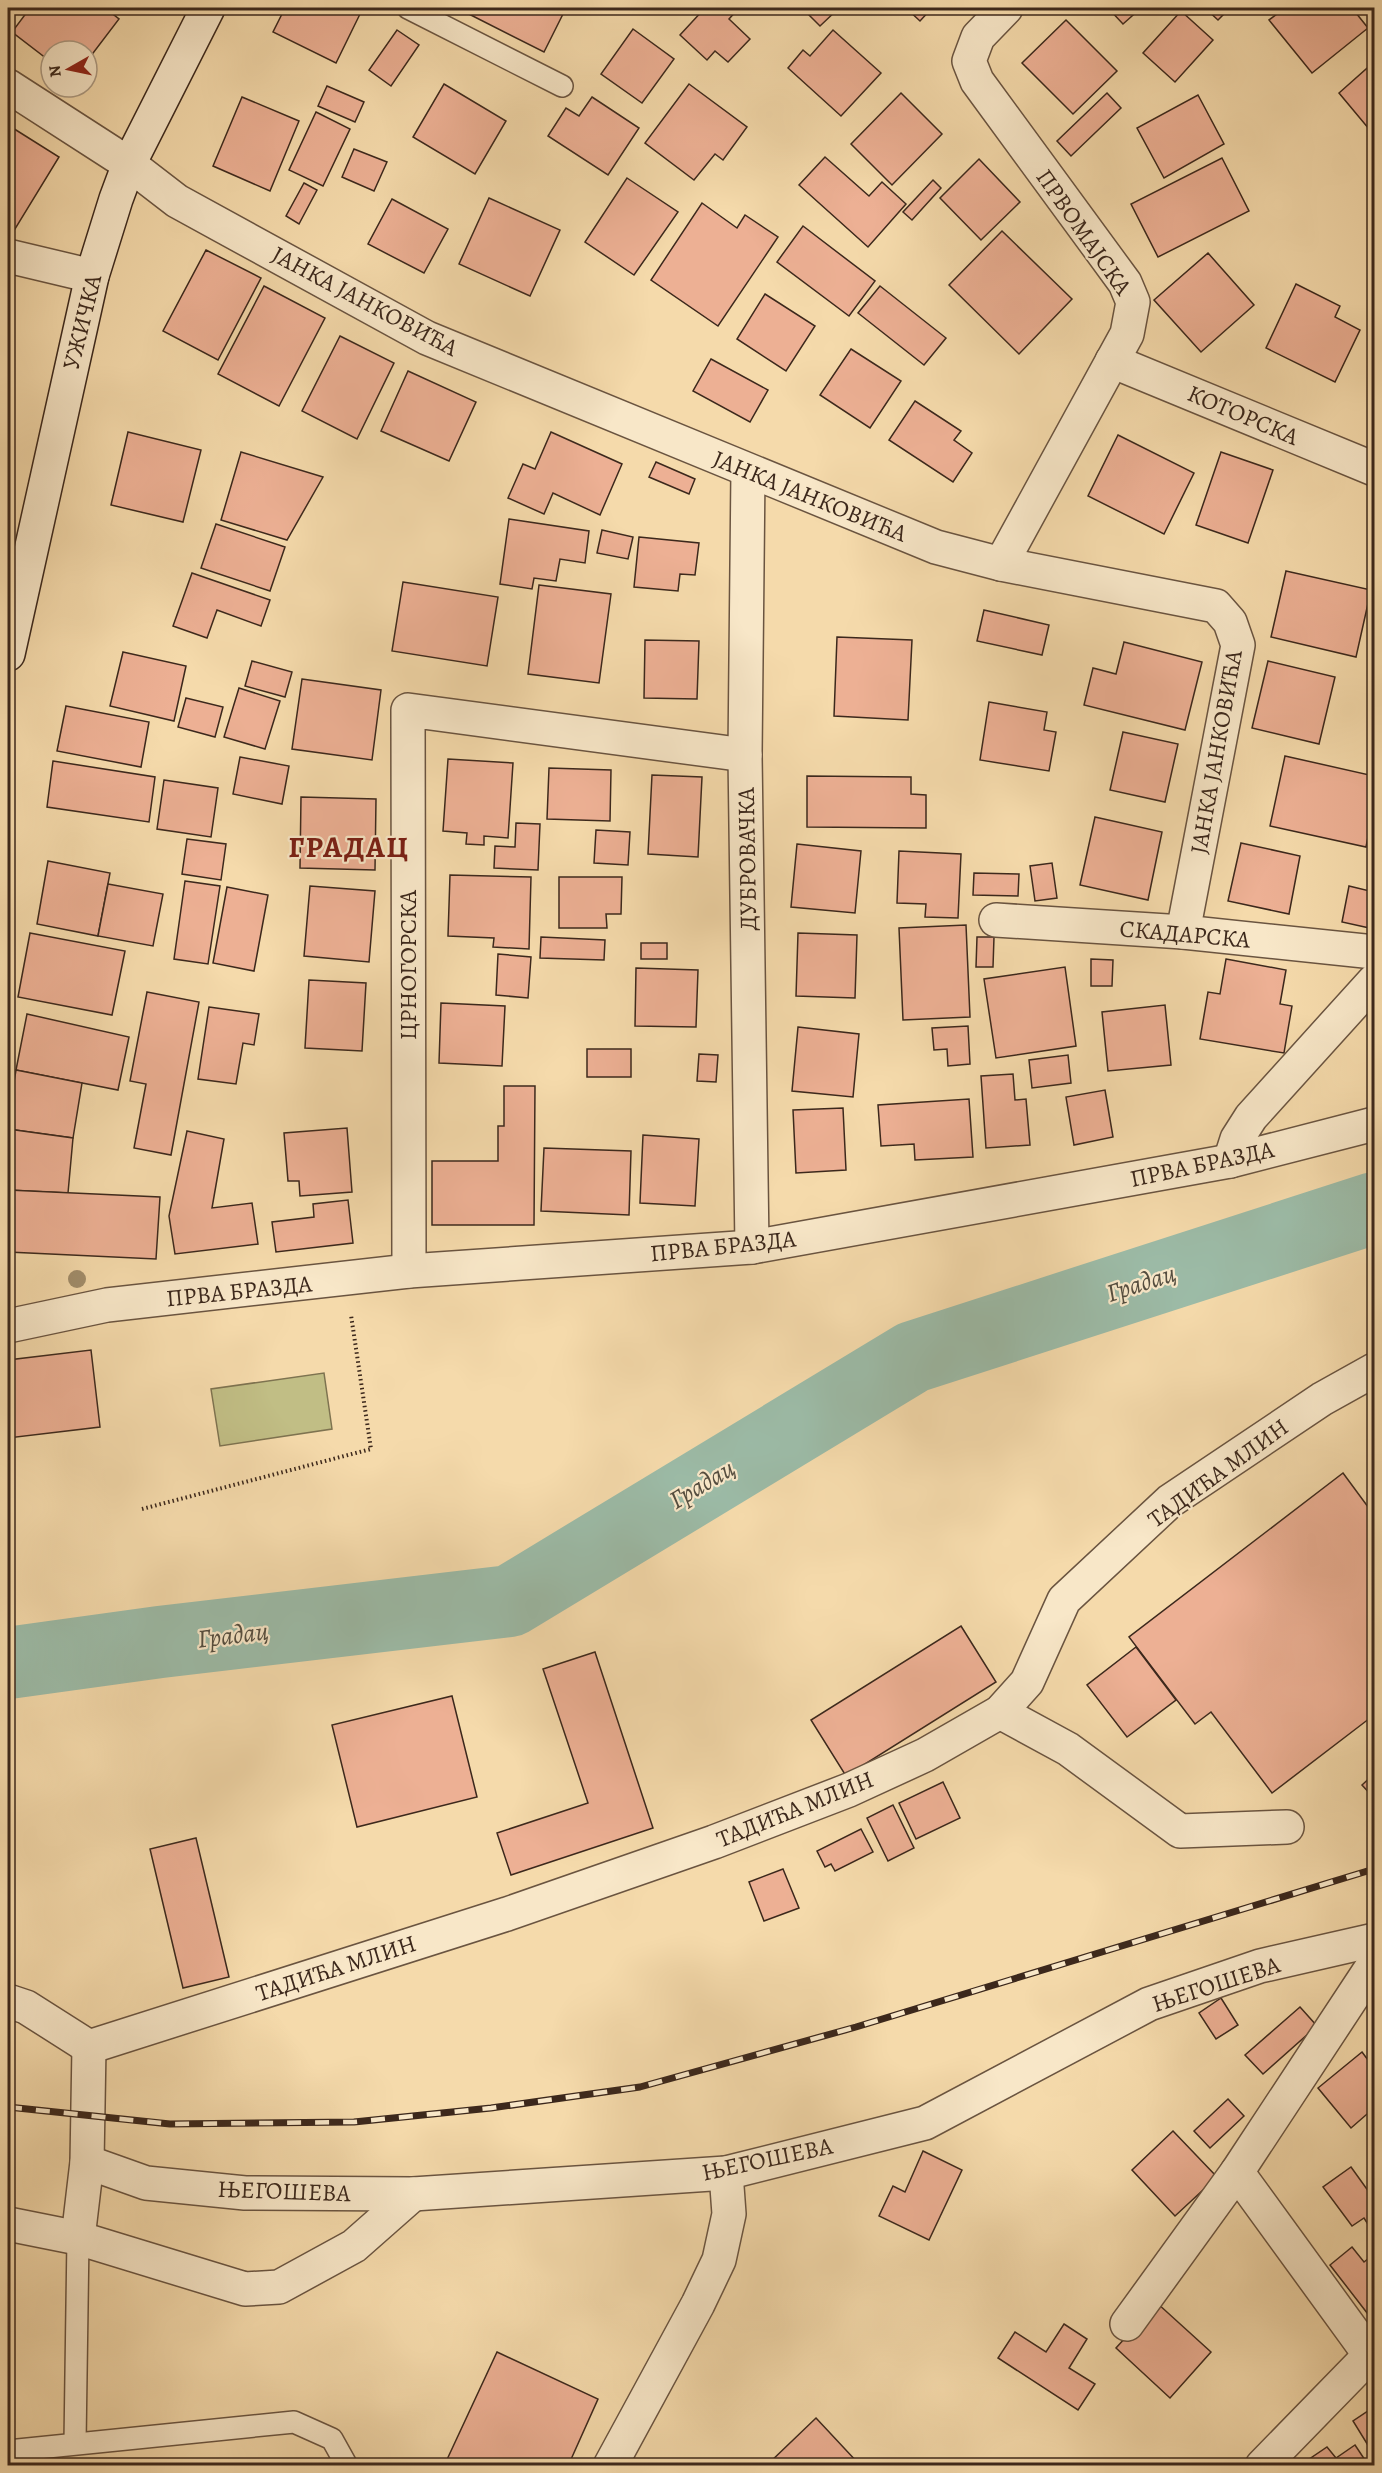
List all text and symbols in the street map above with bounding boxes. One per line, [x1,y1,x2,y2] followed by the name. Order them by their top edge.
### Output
[39,39,99,99] north arrow
[43,63,67,79] text: N
[1029,163,1140,302] street label: ПРВОМАЈСКА
[266,238,465,364] street label: ЈАНКА ЈАНКОВИЋА
[55,270,110,373] street label: УЖИЧКА
[1183,377,1304,453] street label: КОТОРСКА
[708,442,913,550] street label: ЈАНКА ЈАНКОВИЋА
[1182,647,1250,857] street label: ЈАНКА ЈАНКОВИЋА
[730,786,764,931] street label: ДУБРОВАЧКА
[288,827,410,867] district label: ГРАДАЦ
[392,889,424,1040] street label: ЦРНОГОРСКА
[1118,912,1253,956] street label: СКАДАРСКА
[1127,1133,1278,1195] street label: ПРВА БРАЗДА
[649,1222,798,1270] street label: ПРВА БРАЗДА
[1102,1255,1180,1311] water label: Градац
[165,1267,314,1315] street label: ПРВА БРАЗДА
[1141,1411,1295,1535] street label: ТАДИЋА МЛИН
[662,1451,742,1517] water label: Градац
[195,1613,271,1657] water label: Градац
[712,1763,878,1855] street label: ТАДИЋА МЛИН
[252,1927,420,2009] street label: ТАДИЋА МЛИН
[1148,1948,1285,2020] street label: ЊЕГОШЕВА
[699,2129,836,2188] street label: ЊЕГОШЕВА
[217,2173,352,2209] street label: ЊЕГОШЕВА

